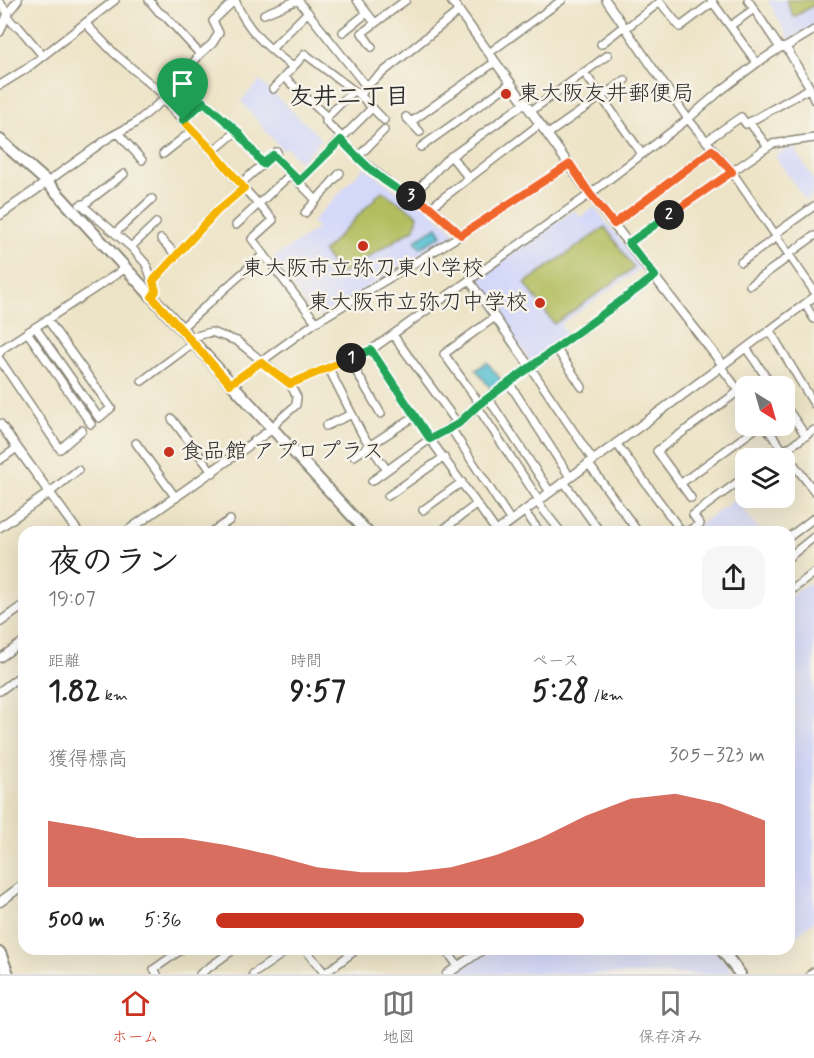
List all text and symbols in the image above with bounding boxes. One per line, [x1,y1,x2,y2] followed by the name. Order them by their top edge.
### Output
[157,58,208,120] pin
[166,67,199,100] icon: arrive
[518,80,694,108] place label: 東大阪友井郵便局
[289,82,409,113] district label: 友井二丁目
[499,87,513,101] marker: 東大阪友井郵便局
[396,181,426,211] pin: 3
[407,185,415,206] text: 3
[654,200,684,230] pin: 2
[665,204,673,225] text: 2
[356,239,370,253] marker: 東大阪市立弥刀東小学校
[242,255,484,283] place label: 東大阪市立弥刀東小学校
[308,289,528,317] place label: 東大阪市立弥刀中学校
[533,296,547,310] marker: 東大阪市立弥刀中学校
[336,343,366,373] pin: 1
[347,347,355,368] text: 1
[735,376,795,436] north arrow
[735,376,795,508] map controls
[181,438,384,466] place label: 食品館 アプロプラス
[162,445,176,459] marker: 食品館 アプロプラス
[735,448,795,508] button: layers
[48,541,180,585] text: 夜のラン
[702,546,765,609] button: share
[48,586,95,613] text: 19:07
[48,651,80,672] text: 距離
[290,651,322,672] text: 時間
[532,651,579,672] text: ペース
[48,672,100,711] text: 1.82
[290,672,346,711] text: 9:57
[532,672,589,711] text: 5:28
[100,685,128,706] text: km
[589,685,624,706] text: /km
[669,742,765,769] text: 305–323 m
[48,746,128,773] text: 獲得標高
[48,907,105,934] text: 500 m
[144,907,181,934] text: 5:36
[112,987,159,1048] tab: ホーム
[382,987,415,1048] tab: 地図
[638,987,702,1048] tab: 保存済み

